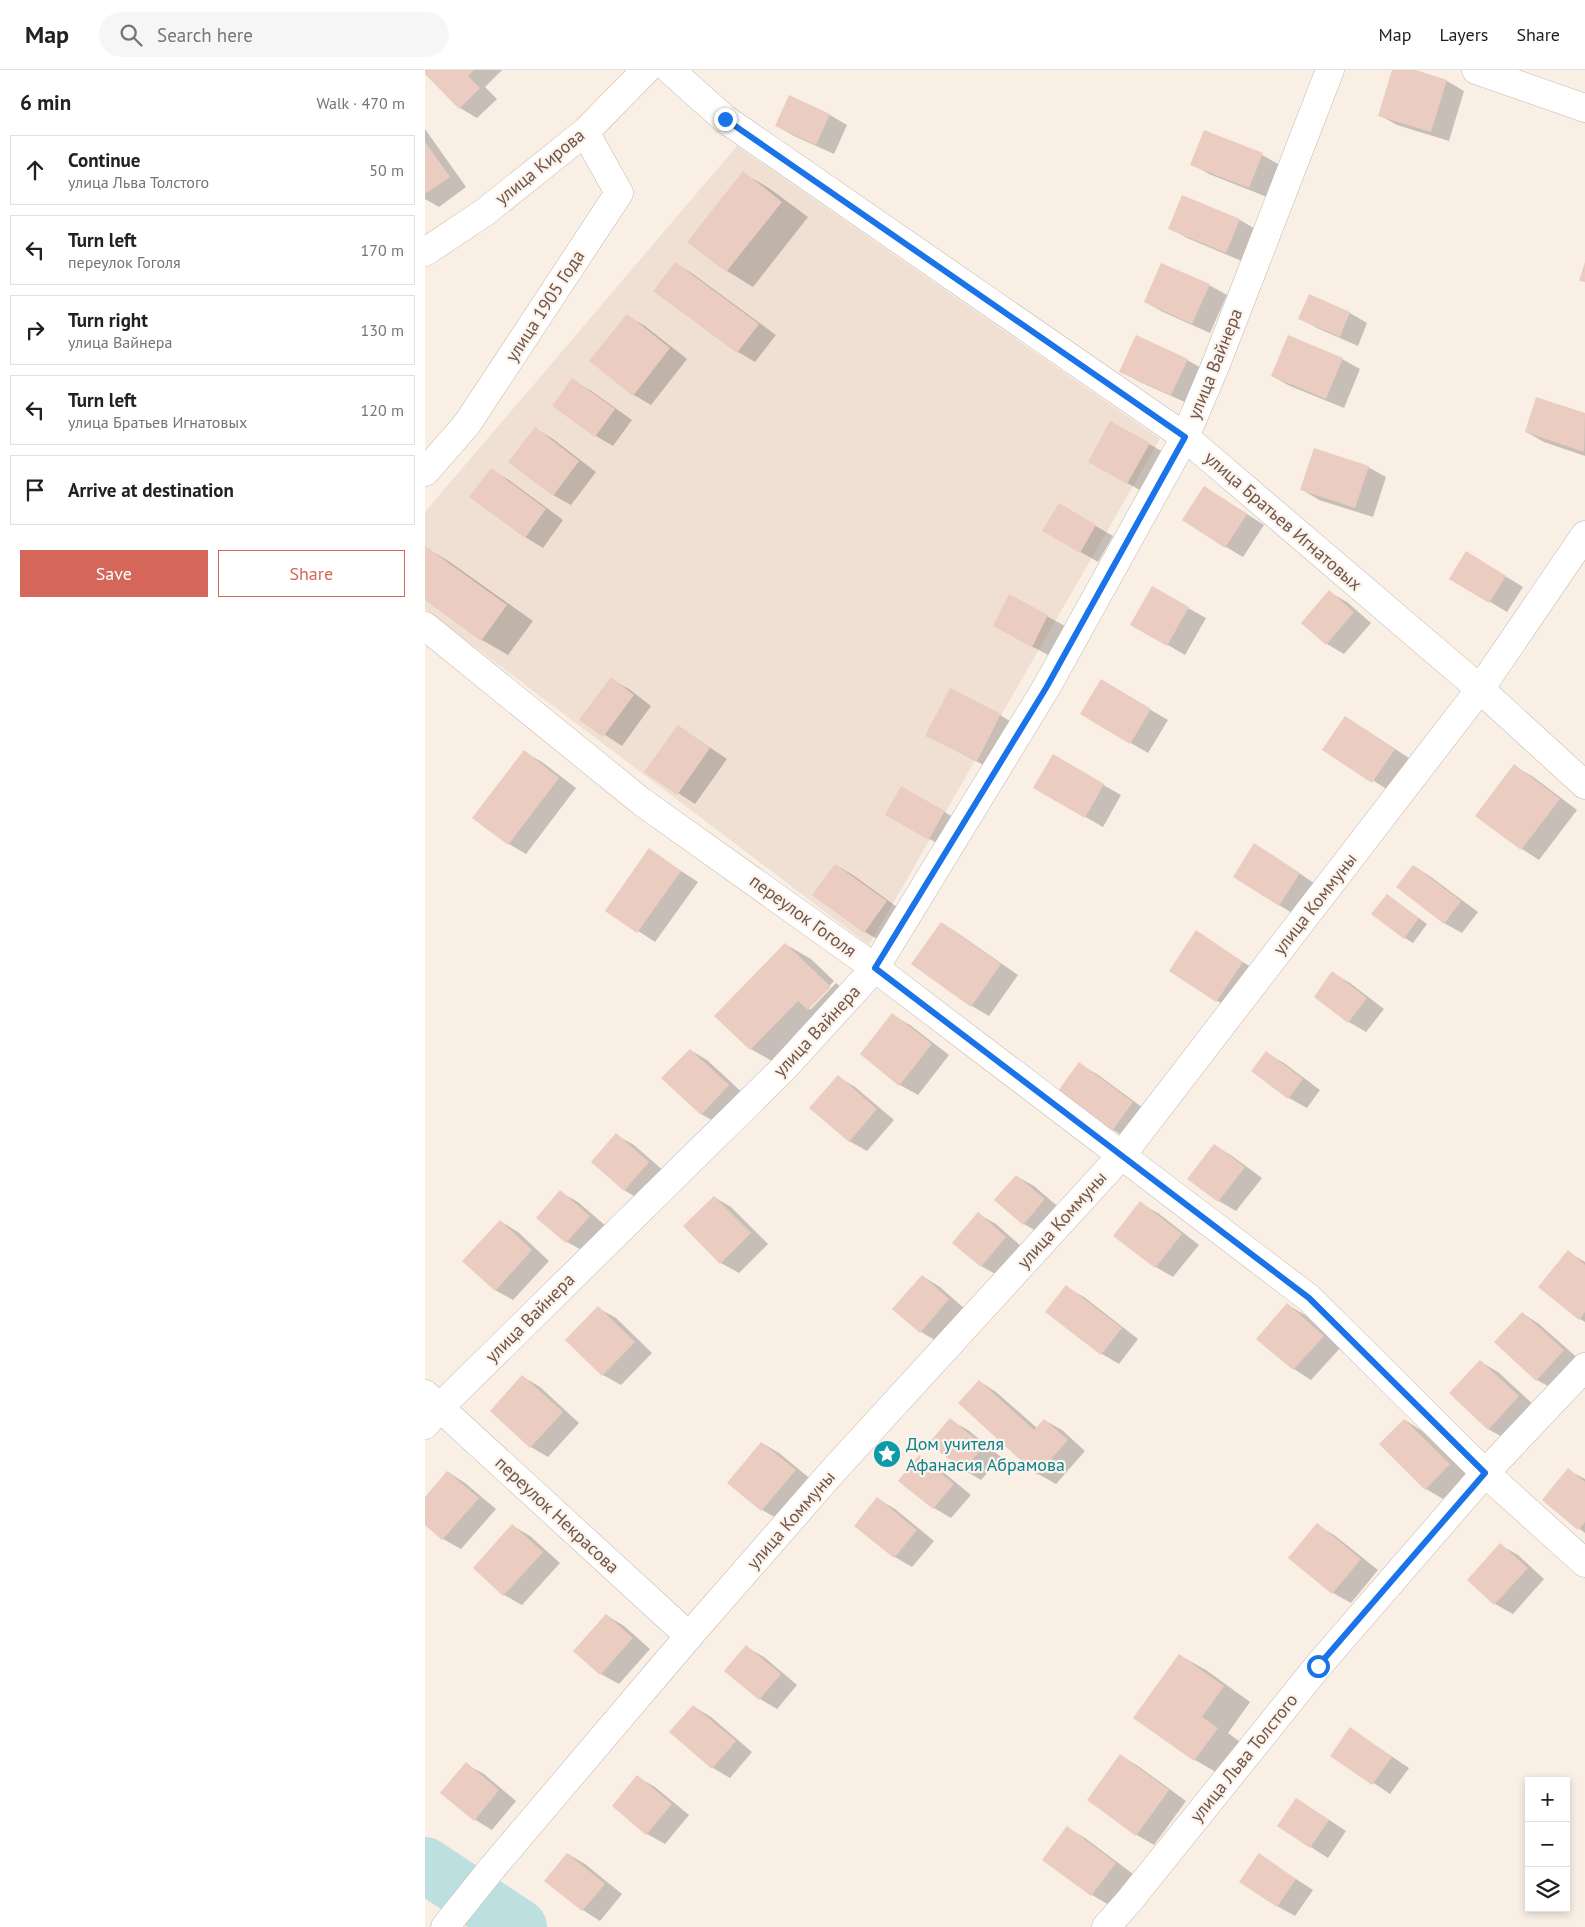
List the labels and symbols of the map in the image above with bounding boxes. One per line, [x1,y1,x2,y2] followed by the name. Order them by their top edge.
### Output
[714,108,737,131] route end
[490,123,589,210] street label: улица Кирова
[500,245,589,366] street label: улица 1905 Года
[1182,305,1247,423] street label: улица Вайнера
[1200,446,1367,595] street label: улица Братьев Игнатовых
[1268,848,1362,959] street label: улица Коммуны
[745,869,861,962] street label: переулок Гоголя
[768,980,865,1081] street label: улица Вайнера
[1012,1166,1111,1273] street label: улица Коммуны
[480,1268,579,1367] street label: улица Вайнера
[906,1432,1065,1476] place label: Дом учителя Афанасия Абрамова
[872,1439,902,1469] place icon: Дом учителя Афанасия Абрамова
[490,1451,624,1578] street label: переулок Некрасова
[742,1466,840,1574] street label: улица Коммуны
[1307,1655,1330,1678] route start
[1185,1689,1303,1827] street label: улица Льва Толстого

